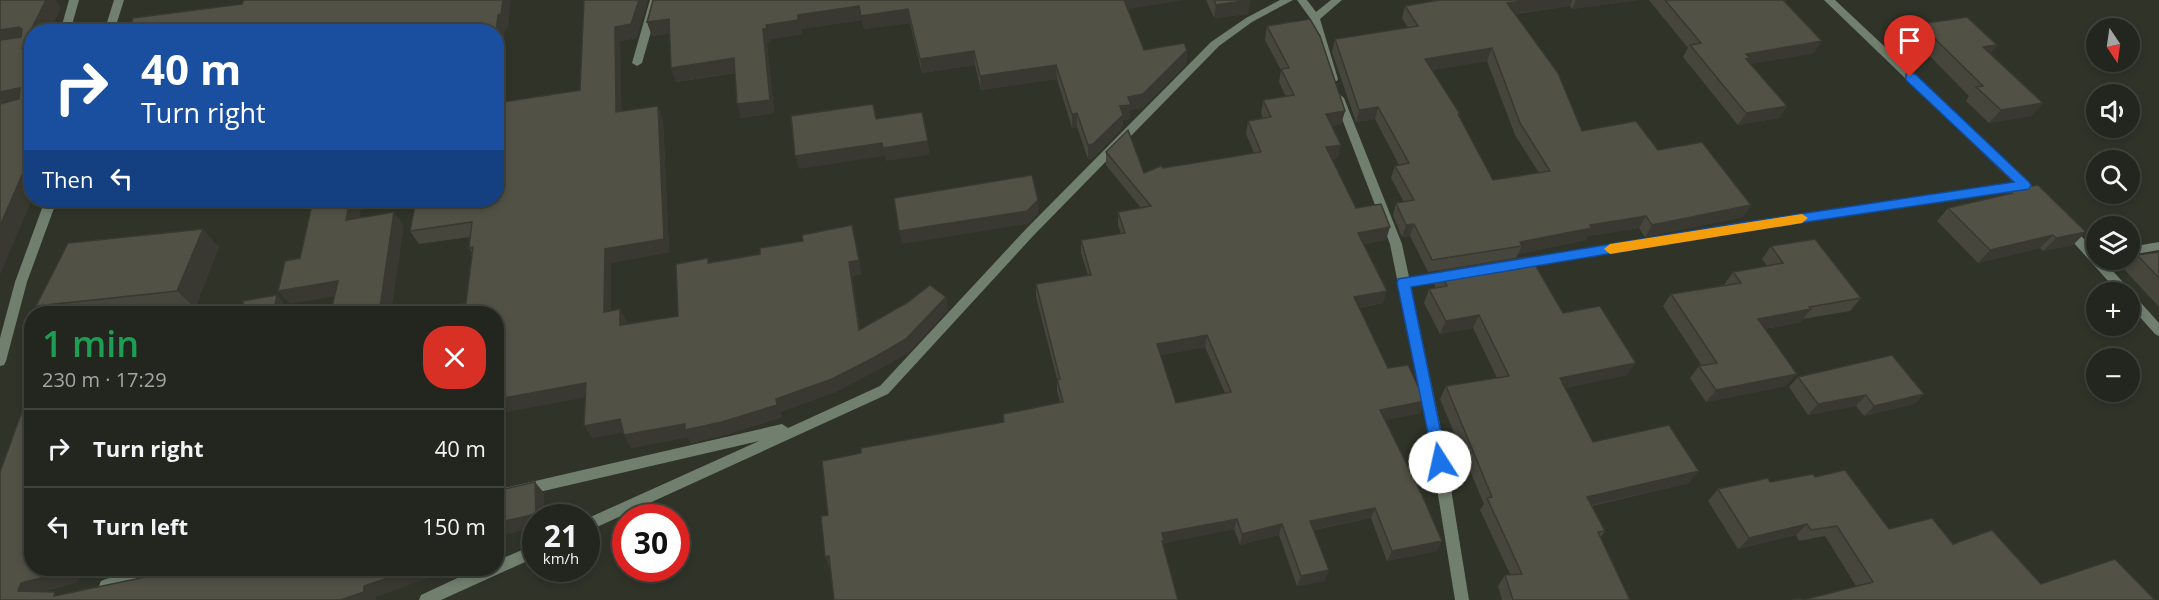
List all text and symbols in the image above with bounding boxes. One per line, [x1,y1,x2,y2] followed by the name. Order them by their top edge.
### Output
[1884,15,1935,77] pin
[2086,18,2140,72] north arrow
[2086,18,2140,402] map controls
[1893,24,1926,57] icon: arrive
[141,40,241,97] text: 40 m
[42,48,120,126] icon: right
[2086,84,2140,138] button: sound
[141,94,266,131] text: Turn right
[2086,150,2140,204] button: search
[105,162,138,195] icon: left
[42,164,93,194] text: Then
[2086,216,2140,270] button: layers
[2086,282,2140,336] button: +
[42,319,139,368] text: 1 min
[423,326,486,389] button: close
[2086,348,2140,402] button: −
[42,366,167,393] text: 230 m · 17:29
[1408,430,1472,494] position arrow
[42,432,75,465] icon: right
[93,433,204,463] text: Turn right
[435,433,486,463] text: 40 m
[612,504,690,582] speed limit sign: 30
[42,510,75,543] icon: left
[93,511,188,541] text: Turn left
[422,511,486,541] text: 150 m
[544,515,578,556] text: 21
[543,548,579,568] text: km/h

